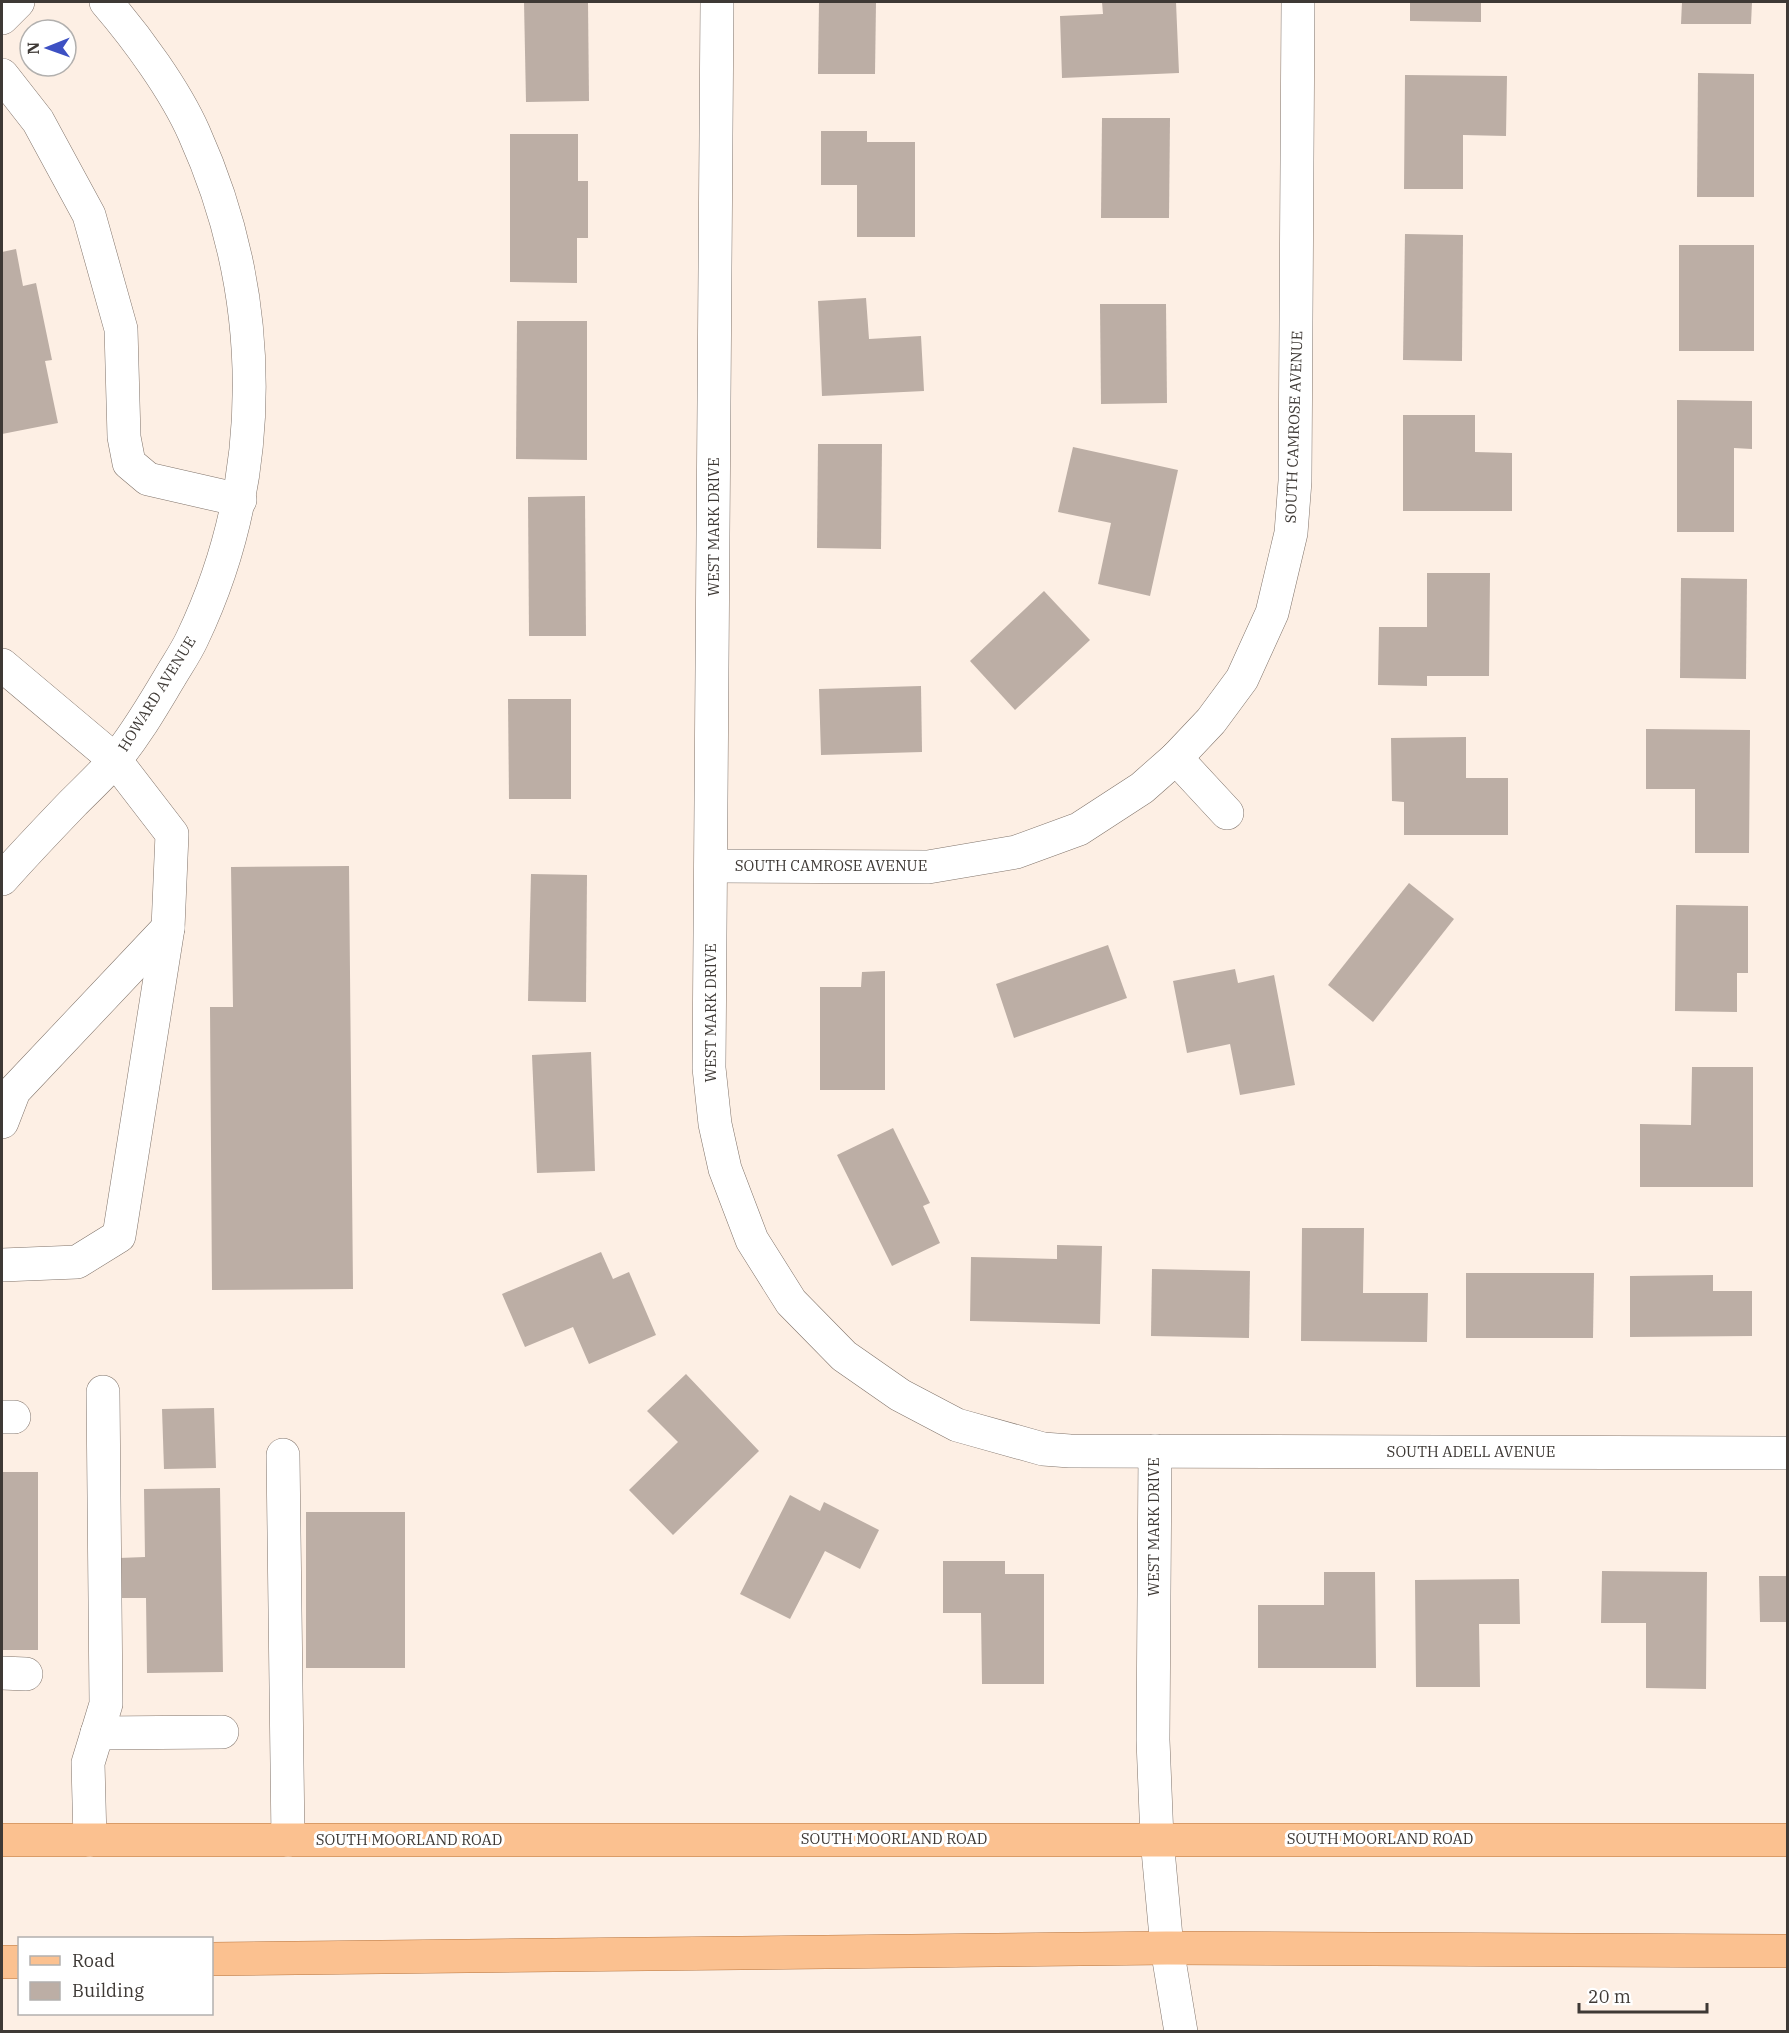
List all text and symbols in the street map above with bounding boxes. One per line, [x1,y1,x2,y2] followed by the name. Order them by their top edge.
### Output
[18,18,78,78] north arrow
[23,42,43,55] text: N
[1281,330,1306,524] street label: SOUTH CAMROSE AVENUE
[704,458,723,597] street label: WEST MARK DRIVE
[114,633,200,755] street label: HOWARD AVENUE
[735,856,927,875] street label: SOUTH CAMROSE AVENUE
[701,944,720,1083] street label: WEST MARK DRIVE
[1387,1442,1555,1461] street label: SOUTH ADELL AVENUE
[1144,1458,1163,1597] street label: WEST MARK DRIVE
[801,1829,987,1848] street label: SOUTH MOORLAND ROAD
[1287,1829,1473,1848] street label: SOUTH MOORLAND ROAD
[316,1830,502,1849] street label: SOUTH MOORLAND ROAD
[18,1937,213,2015] legend
[72,1949,115,1972] text: Road
[1579,1976,1706,2014] scale bar
[72,1979,144,2002] text: Building
[1588,1985,1631,2008] text: 20 m

